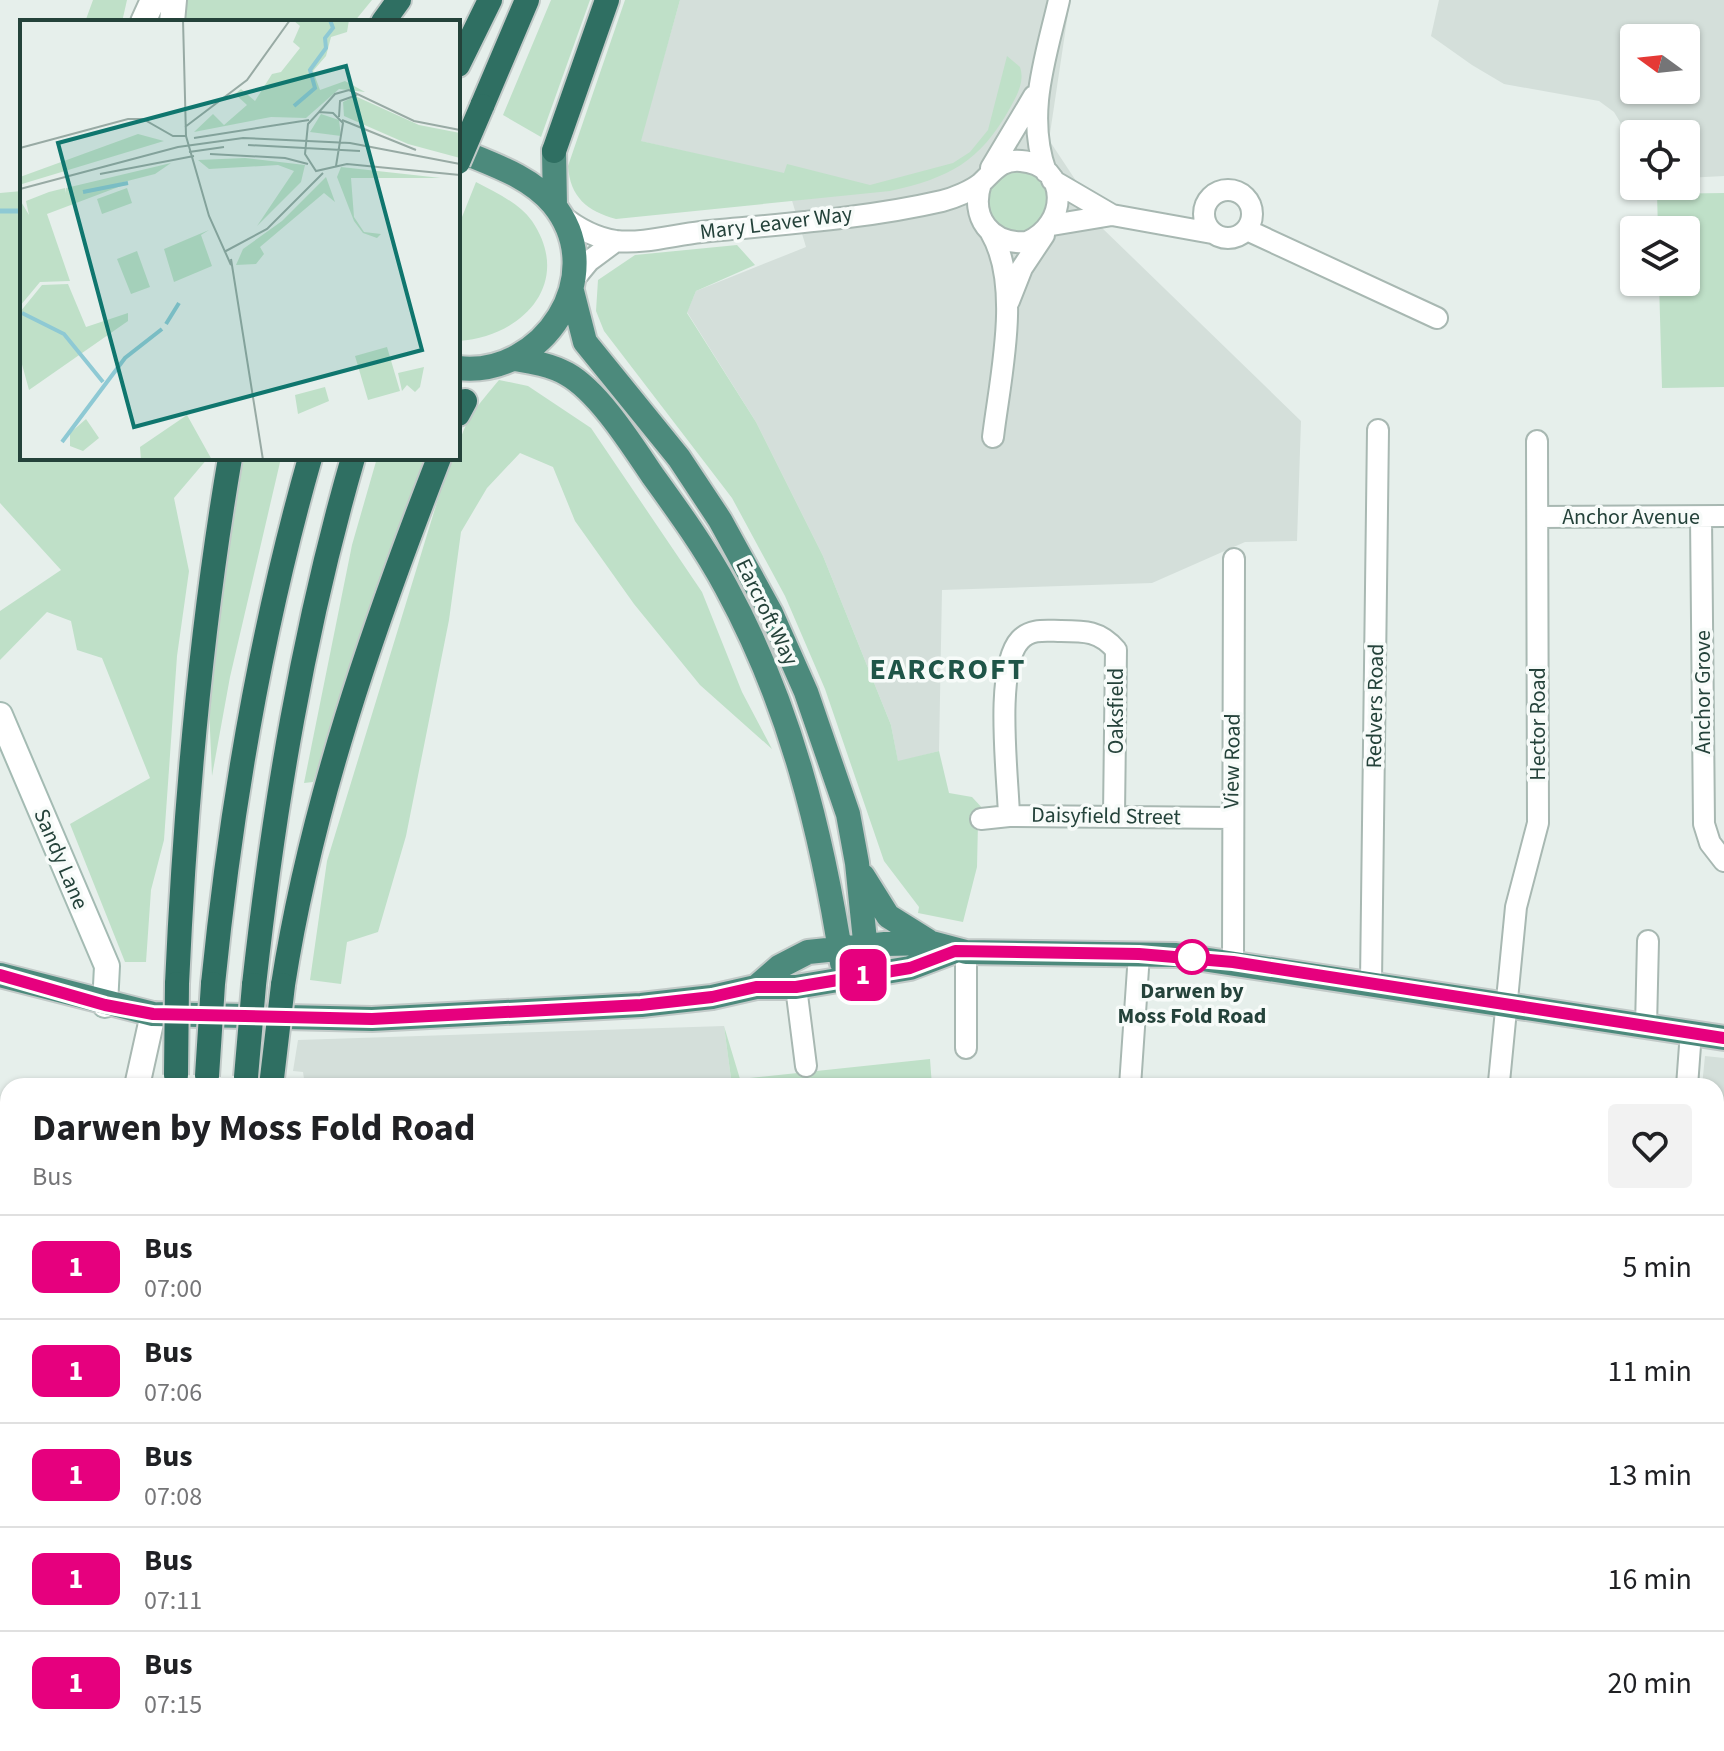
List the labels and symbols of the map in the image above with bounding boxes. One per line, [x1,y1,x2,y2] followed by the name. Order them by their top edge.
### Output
[20,20,460,460] inset map
[1620,24,1700,104] north arrow
[698,198,855,248] street label: Mary Leaver Way
[1562,501,1700,533] street label: Anchor Avenue
[727,553,807,671] street label: Earcroft Way
[1687,630,1719,754] street label: Anchor Grove
[1358,643,1392,769] street label: Redvers Road
[870,648,1026,691] district label: EARCROFT
[1522,667,1554,781] street label: Hector Road
[1100,668,1132,754] street label: Oaksfield
[1215,713,1249,809] street label: View Road
[1031,799,1182,833] street label: Daisyfield Street
[25,804,97,914] street label: Sandy Lane
[1175,940,1209,974] marker: Darwen by Moss Fold Road
[837,949,889,1001] line badge: 1
[1118,975,1266,1032] place label: Darwen by Moss Fold Road

